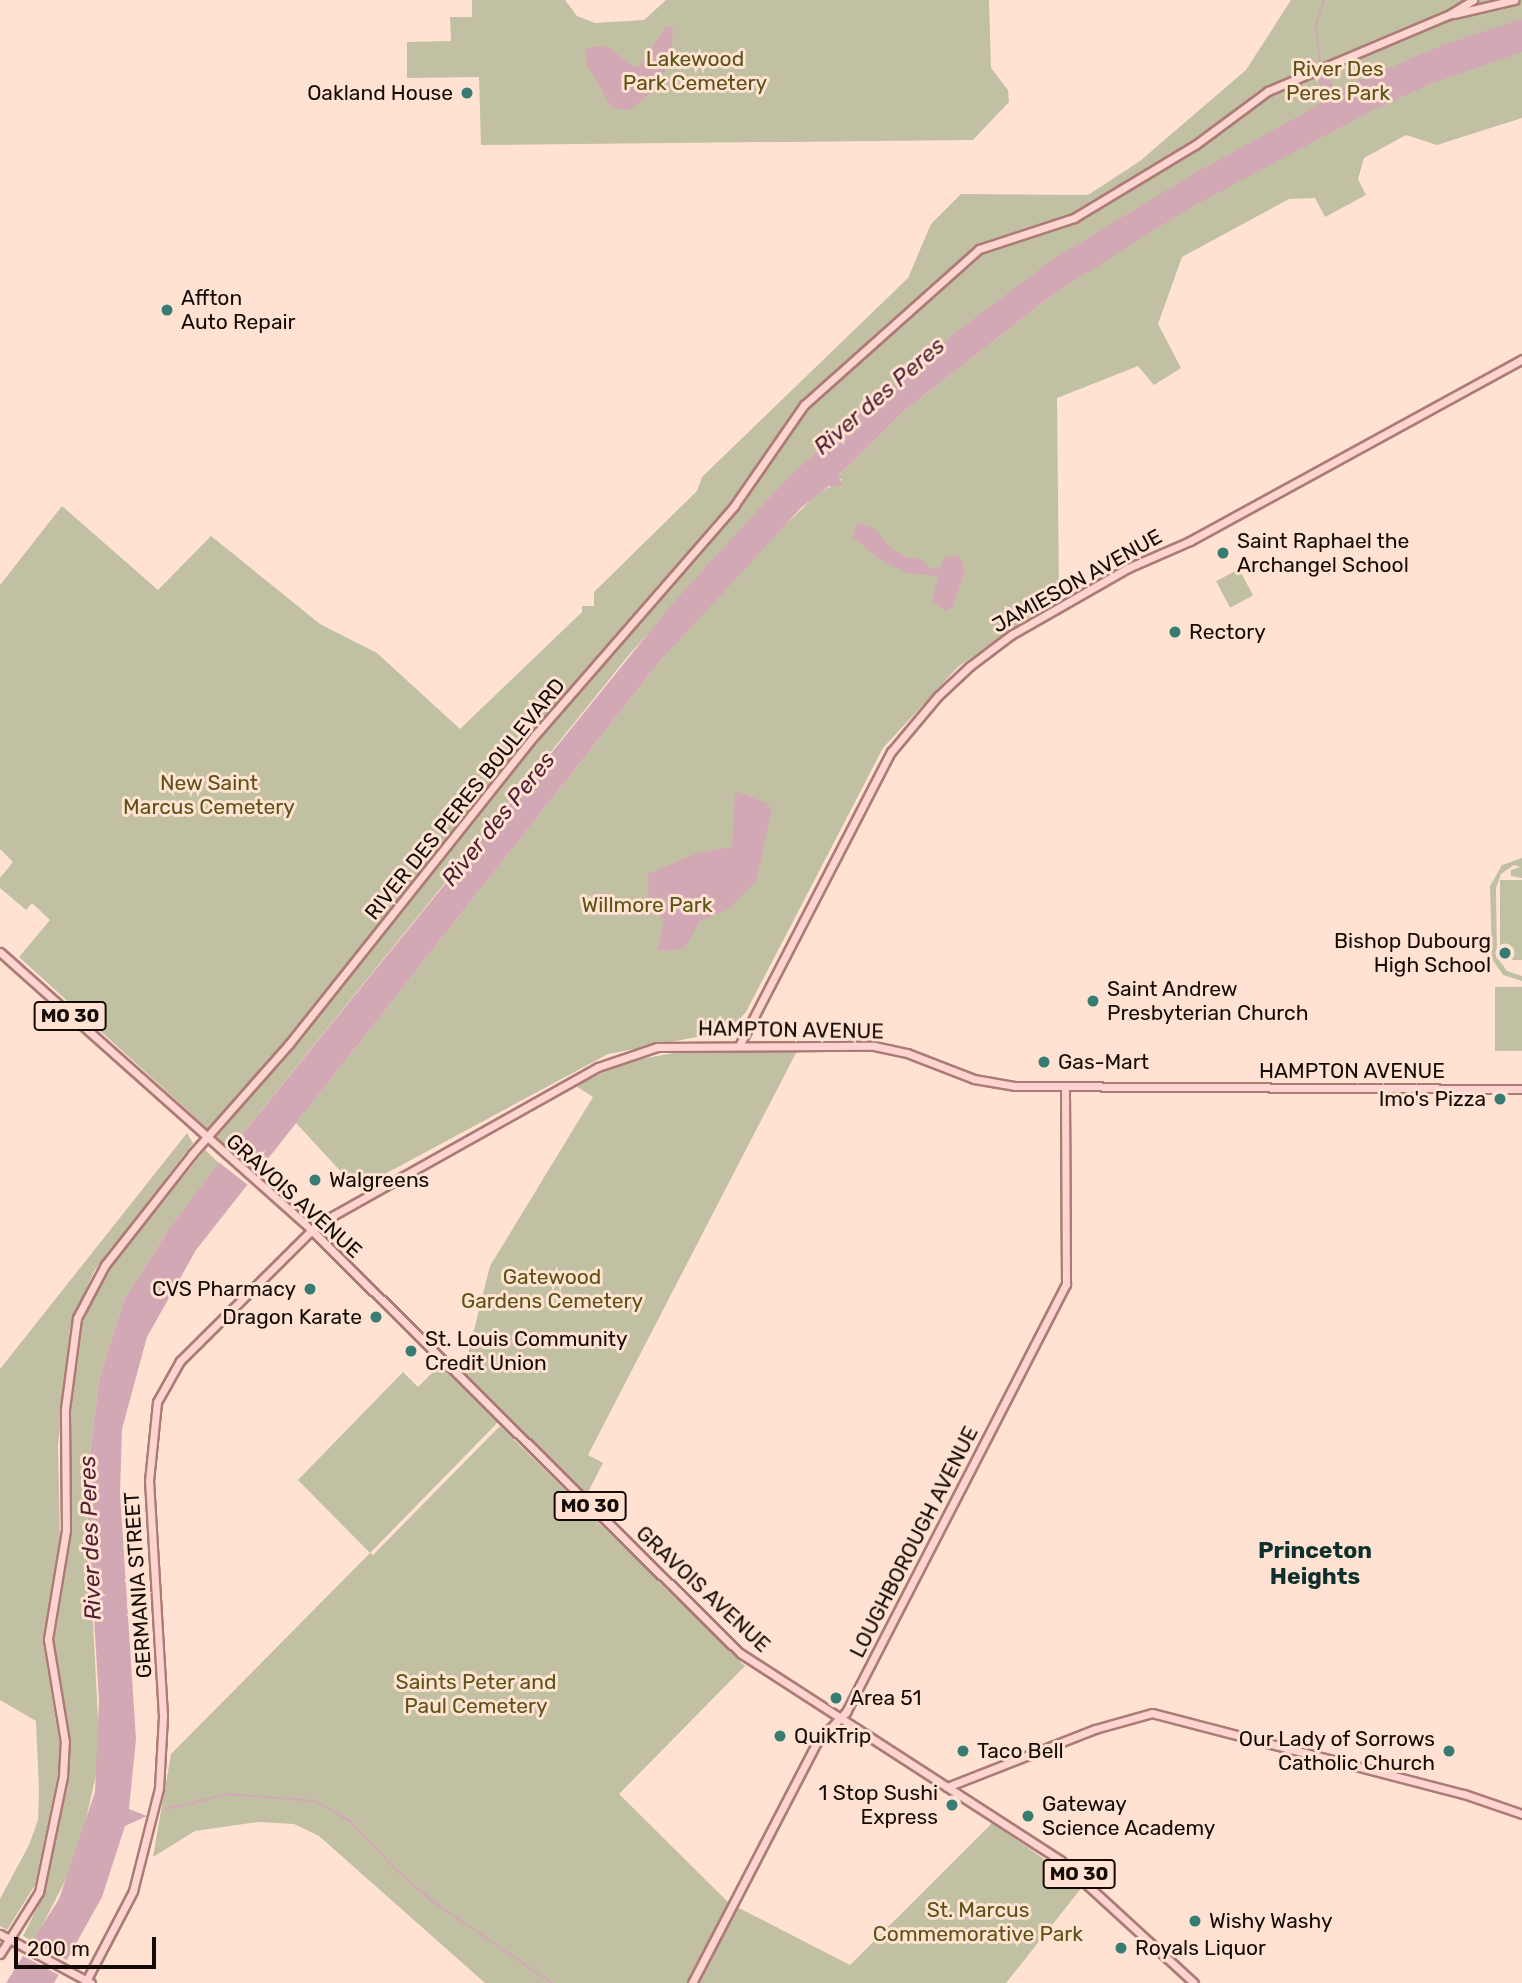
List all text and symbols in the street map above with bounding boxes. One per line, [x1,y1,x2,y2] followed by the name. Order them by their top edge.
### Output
[623,46,767,96] park label: Lakewood Park Cemetery
[1286,56,1390,106] park label: River Des Peres Park
[307,80,453,106] place label: Oakland House
[459,85,475,101] marker: Oakland House
[181,285,296,335] place label: Affton Auto Repair
[159,302,175,318] marker: Affton Auto Repair
[808,331,950,461] water label: River des Peres
[987,524,1167,638] street label: JAMIESON AVENUE
[1237,528,1410,578] place label: Saint Raphael the Archangel School
[1215,545,1231,561] marker: Saint Raphael the Archangel School
[1189,619,1266,645] place label: Rectory
[1167,624,1183,640] marker: Rectory
[360,673,570,925] street label: RIVER DES PERES BOULEVARD
[435,746,561,892] water label: River des Peres
[123,770,295,820] park label: New Saint Marcus Cemetery
[581,892,713,918] park label: Willmore Park
[1334,928,1491,978] place label: Bishop Dubourg High School
[1497,945,1513,961] marker: Bishop Dubourg High School
[1107,976,1308,1026] place label: Saint Andrew Presbyterian Church
[1085,993,1101,1009] marker: Saint Andrew Presbyterian Church
[33,1000,107,1032] road number: MO 30
[698,1016,884,1044] street label: HAMPTON AVENUE
[1058,1049,1149,1075] place label: Gas-Mart
[1036,1054,1052,1070] marker: Gas-Mart
[1259,1058,1445,1084] street label: HAMPTON AVENUE
[1379,1086,1486,1112] place label: Imo's Pizza
[1492,1091,1508,1107] marker: Imo's Pizza
[221,1128,367,1264] street label: GRAVOIS AVENUE
[329,1167,429,1193] place label: Walgreens
[307,1172,323,1188] marker: Walgreens
[461,1264,643,1314] park label: Gatewood Gardens Cemetery
[152,1276,296,1302] place label: CVS Pharmacy
[302,1281,318,1297] marker: CVS Pharmacy
[222,1304,362,1330] place label: Dragon Karate
[368,1309,384,1325] marker: Dragon Karate
[425,1326,628,1376] place label: St. Louis Community Credit Union
[403,1343,419,1359] marker: St. Louis Community Credit Union
[844,1422,984,1662] street label: LOUGHBOROUGH AVENUE
[73,1455,107,1621] water label: River des Peres
[553,1490,627,1522] road number: MO 30
[119,1491,157,1679] street label: GERMANIA STREET
[631,1520,775,1658] street label: GRAVOIS AVENUE
[1258,1536,1372,1590] district label: Princeton Heights
[395,1669,557,1719] park label: Saints Peter and Paul Cemetery
[850,1685,921,1711] place label: Area 51
[828,1690,844,1706] marker: Area 51
[794,1723,871,1749] place label: QuikTrip
[1237,1726,1435,1776] place label: Our Lady of Sorrows Catholic Church
[772,1728,788,1744] marker: QuikTrip
[977,1738,1064,1764] place label: Taco Bell
[955,1743,971,1759] marker: Taco Bell
[1441,1743,1457,1759] marker: Our Lady of Sorrows Catholic Church
[819,1780,938,1830] place label: 1 Stop Sushi Express
[1042,1791,1216,1841] place label: Gateway Science Academy
[944,1797,960,1813] marker: 1 Stop Sushi Express
[1020,1808,1036,1824] marker: Gateway Science Academy
[1042,1858,1116,1890] road number: MO 30
[873,1897,1083,1947] park label: St. Marcus Commemorative Park
[1209,1908,1334,1934] place label: Wishy Washy
[1187,1913,1203,1929] marker: Wishy Washy
[18,1924,159,1968] scale bar
[1135,1935,1266,1961] place label: Royals Liquor
[27,1936,90,1961] text: 200 m
[1113,1940,1129,1956] marker: Royals Liquor

